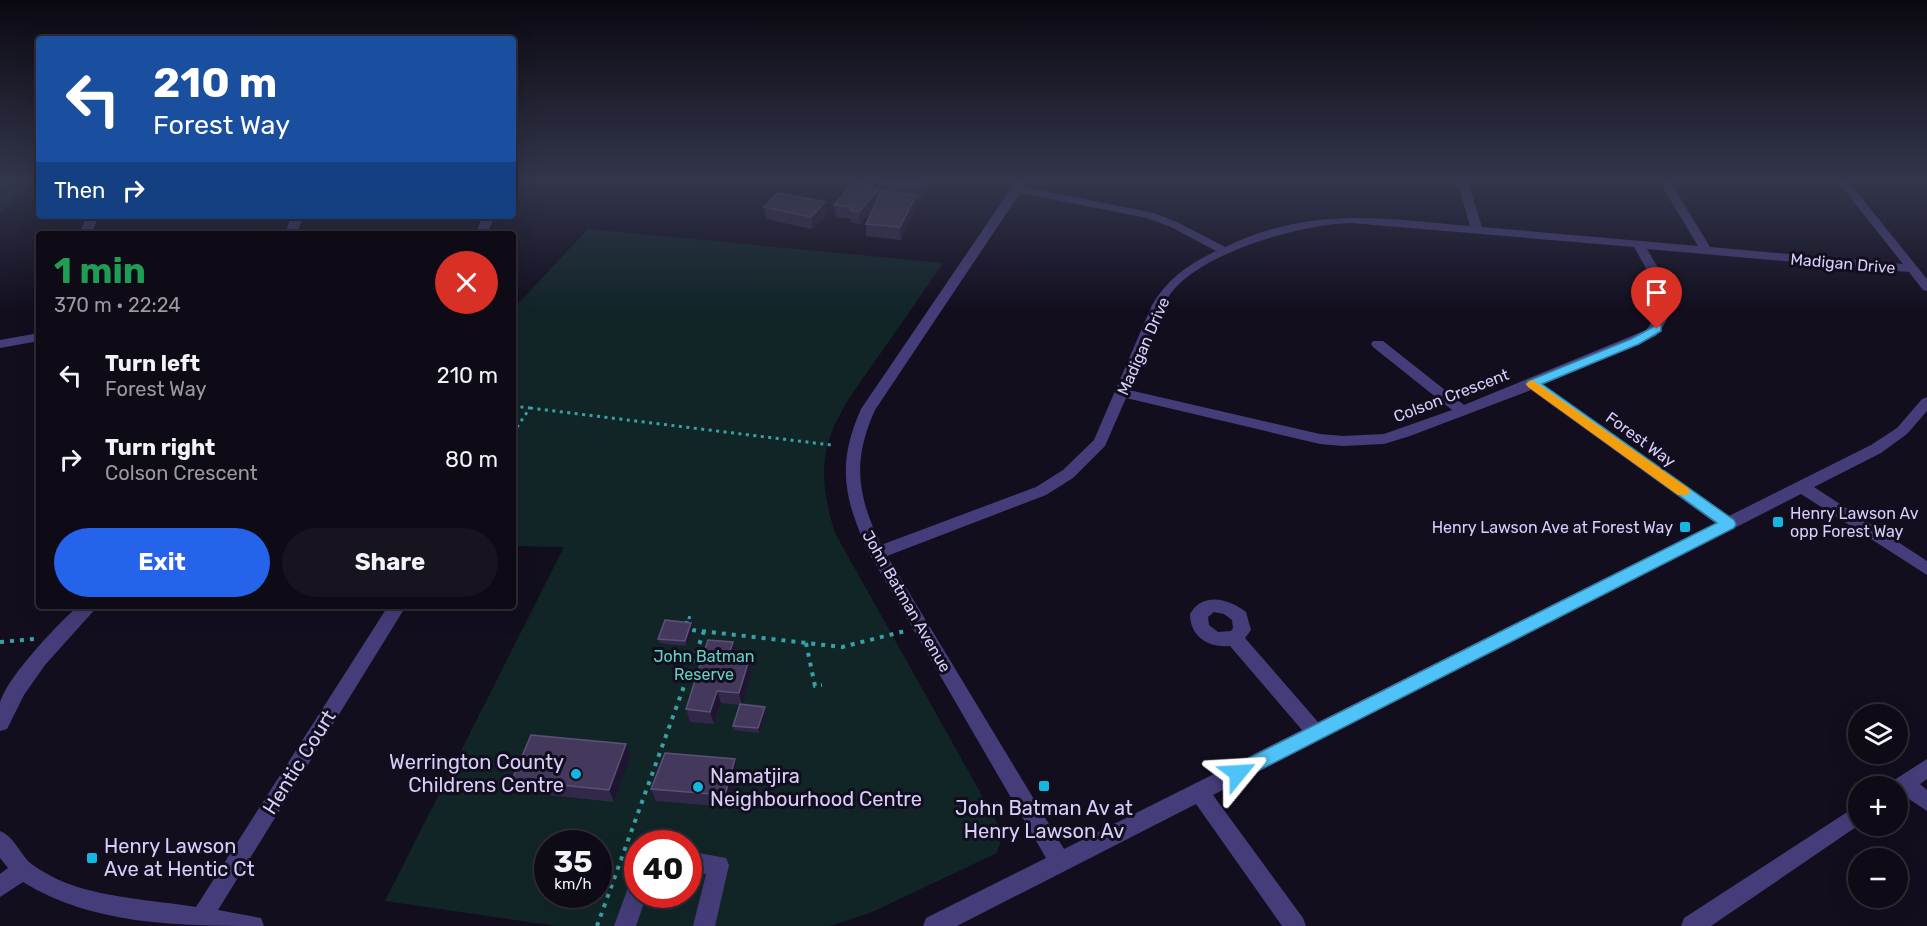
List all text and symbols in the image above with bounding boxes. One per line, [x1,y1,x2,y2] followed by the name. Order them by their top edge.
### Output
[153,58,277,108] text: 210 m
[54,60,132,138] icon: left
[153,109,290,141] text: Forest Way
[117,174,150,207] icon: right
[54,177,105,204] text: Then
[54,249,146,292] text: 1 min
[1790,249,1896,278] street label: Madigan Drive
[435,251,498,314] button: close
[1631,267,1682,329] pin
[1640,276,1673,309] icon: arrive
[54,293,181,317] text: 370 m · 22:24
[1113,294,1174,398] street label: Madigan Drive
[105,350,200,377] text: Turn left
[54,359,87,392] icon: left
[437,362,498,389] text: 210 m
[1391,365,1512,426] street label: Colson Crescent
[105,377,207,401] text: Forest Way
[1602,408,1679,471] street label: Forest Way
[105,434,215,461] text: Turn right
[54,443,87,476] icon: right
[445,446,498,473] text: 80 m
[105,461,258,485] text: Colson Crescent
[1790,504,1919,541] place label: Henry Lawson Av opp Forest Way
[1771,515,1785,529] marker: Henry Lawson Av opp Forest Way
[1432,518,1673,537] place label: Henry Lawson Ave at Forest Way
[1678,520,1692,534] marker: Henry Lawson Ave at Forest Way
[858,527,955,676] street label: John Batman Avenue
[54,528,270,597] button: Exit
[282,528,498,597] button: Share
[653,647,755,684] park label: John Batman Reserve
[1848,704,1908,908] map controls
[1848,704,1908,764] button: layers
[257,705,341,819] street label: Hentic Court
[1206,741,1270,805] position arrow
[389,750,564,797] place label: Werrington County Childrens Centre
[710,764,922,811] place label: Namatjira Neighbourhood Centre
[569,767,583,781] marker: Werrington County Childrens Centre
[1848,776,1908,836] button: +
[1037,779,1051,793] marker: John Batman Av at Henry Lawson Av
[691,780,705,794] marker: Namatjira Neighbourhood Centre
[955,796,1133,843] place label: John Batman Av at Henry Lawson Av
[624,830,702,908] speed limit sign: 40
[104,834,255,881] place label: Henry Lawson Ave at Hentic Ct
[553,844,593,880] text: 35
[1848,848,1908,908] button: −
[85,851,99,865] marker: Henry Lawson Ave at Hentic Ct
[554,875,592,893] text: km/h

